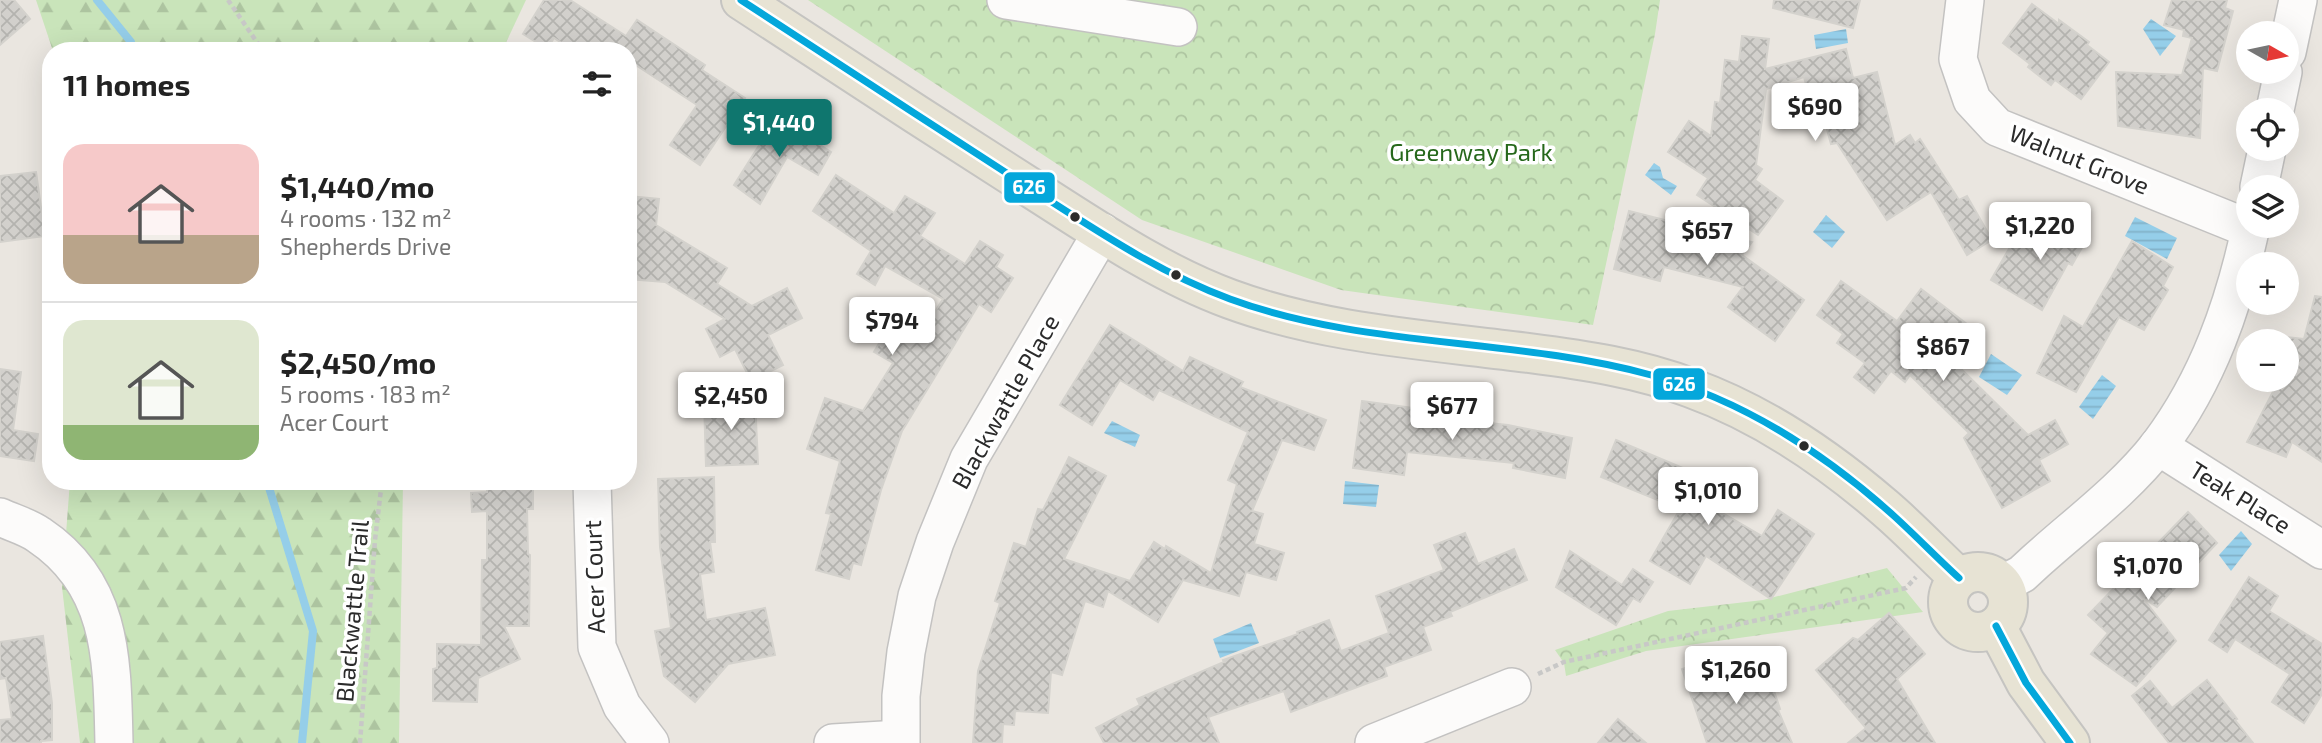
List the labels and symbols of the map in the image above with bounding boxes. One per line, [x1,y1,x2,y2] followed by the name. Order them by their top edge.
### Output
[2236,21,2300,84] north arrow
[1774,83,1856,143] pin: $690
[722,100,836,159] pin: $1,440
[2005,117,2154,200] street label: Walnut Grove
[1389,137,1553,166] park label: Greenway Park
[1003,171,1056,204] line badge: 626
[1012,175,1046,198] text: 626
[1983,202,2097,262] pin: $1,220
[1666,208,1748,267] pin: $657
[1068,210,1082,224] unlabelled marker
[1169,268,1183,282] unlabelled marker
[851,298,933,357] pin: $794
[945,309,1065,493] street label: Blackwattle Place
[1902,324,1984,383] pin: $867
[1652,367,1706,401] line badge: 626
[674,372,788,432] pin: $2,450
[1662,372,1696,395] text: 626
[1411,382,1493,442] pin: $677
[1797,439,1811,453] unlabelled marker
[2185,454,2297,539] street label: Teak Place
[1651,468,1765,527] pin: $1,010
[329,519,374,703] street label: Blackwattle Trail
[577,520,610,634] street label: Acer Court
[2091,542,2205,602] pin: $1,070
[1679,646,1793,706] pin: $1,260

